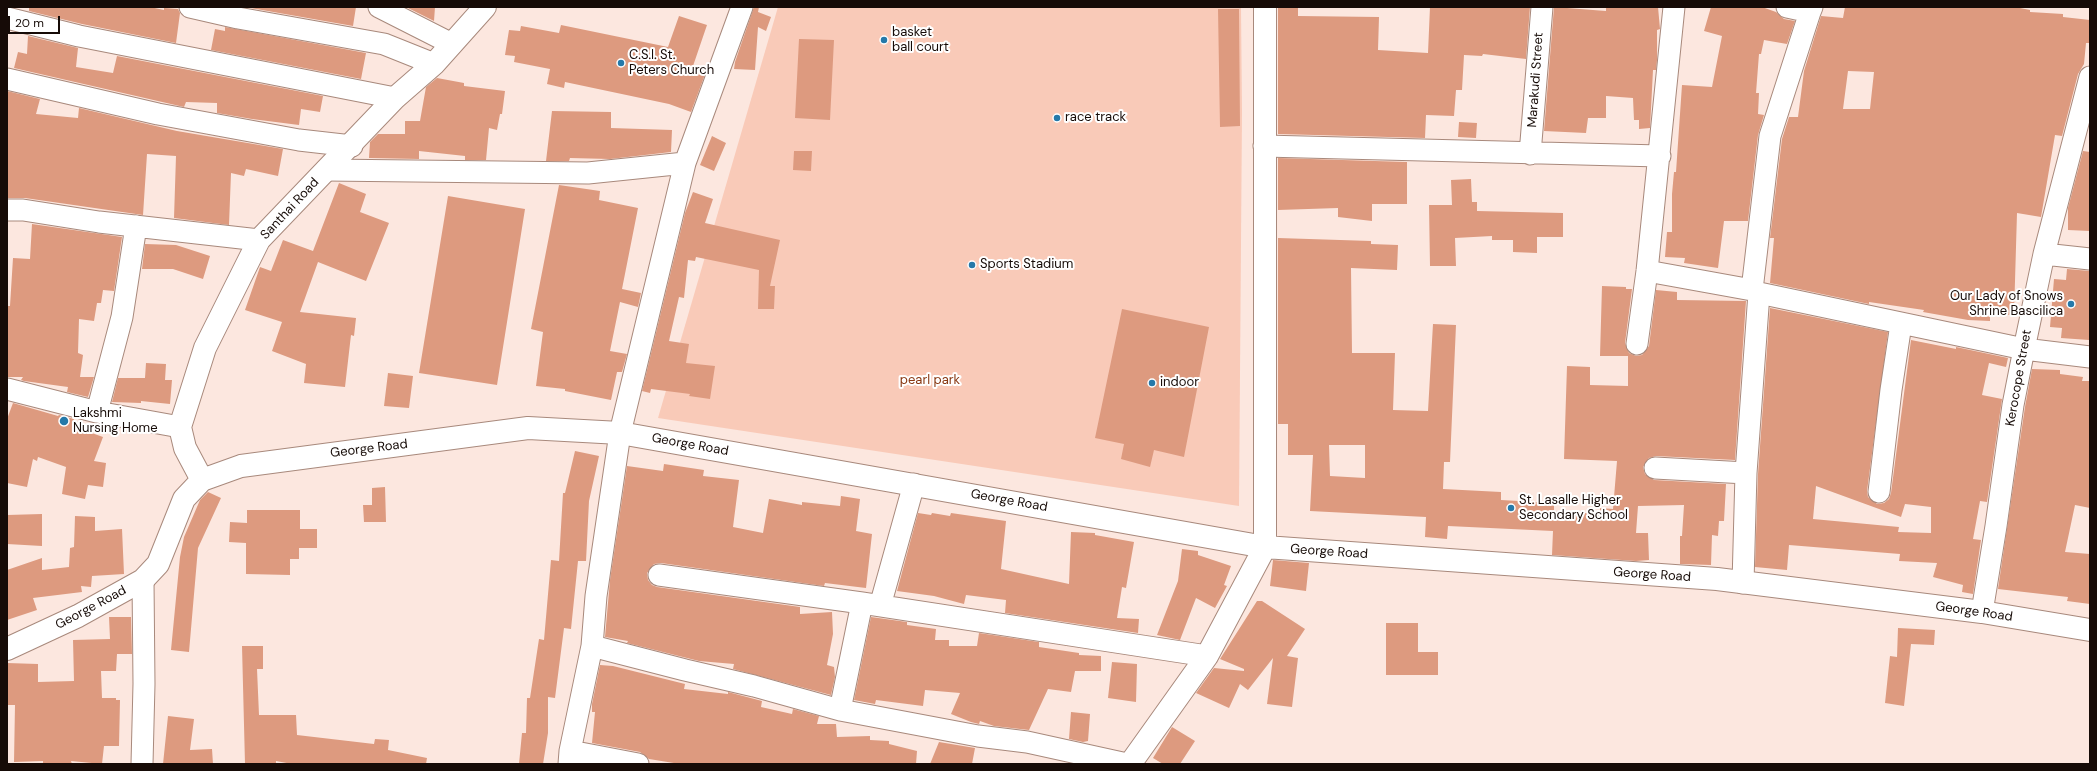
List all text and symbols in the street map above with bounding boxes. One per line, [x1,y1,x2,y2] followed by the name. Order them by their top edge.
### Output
[10,8,62,34] scale bar
[15,15,44,31] text: 20 m
[892,25,949,56] place label: basket ball court
[1525,32,1547,128] street label: Marakudi Street
[879,35,889,45] marker: basket ball court
[629,48,714,79] place label: C.S.I. St. Peters Church
[616,58,626,68] marker: C.S.I. St. Peters Church
[1065,110,1126,126] place label: race track
[1052,113,1062,123] marker: race track
[258,175,322,243] street label: Santhai Road
[980,257,1073,273] place label: Sports Stadium
[967,260,977,270] marker: Sports Stadium
[1950,289,2063,320] place label: Our Lady of Snows Shrine Bascilica
[2066,299,2076,309] marker: Our Lady of Snows Shrine Bascilica
[2003,328,2035,428] street label: Kerocope Street
[900,373,960,389] park label: pearl park
[1160,375,1199,391] place label: indoor
[1147,378,1157,388] marker: indoor
[73,406,158,437] place label: Lakshmi Nursing Home
[58,415,70,427] marker: Lakshmi Nursing Home
[650,431,730,459] street label: George Road
[329,437,409,461] street label: George Road
[969,487,1049,515] street label: George Road
[1519,493,1628,524] place label: St. Lasalle Higher Secondary School
[1506,503,1516,513] marker: St. Lasalle Higher Secondary School
[1290,542,1368,562] street label: George Road
[1613,565,1691,585] street label: George Road
[53,583,129,633] street label: George Road
[1934,599,2014,625] street label: George Road

